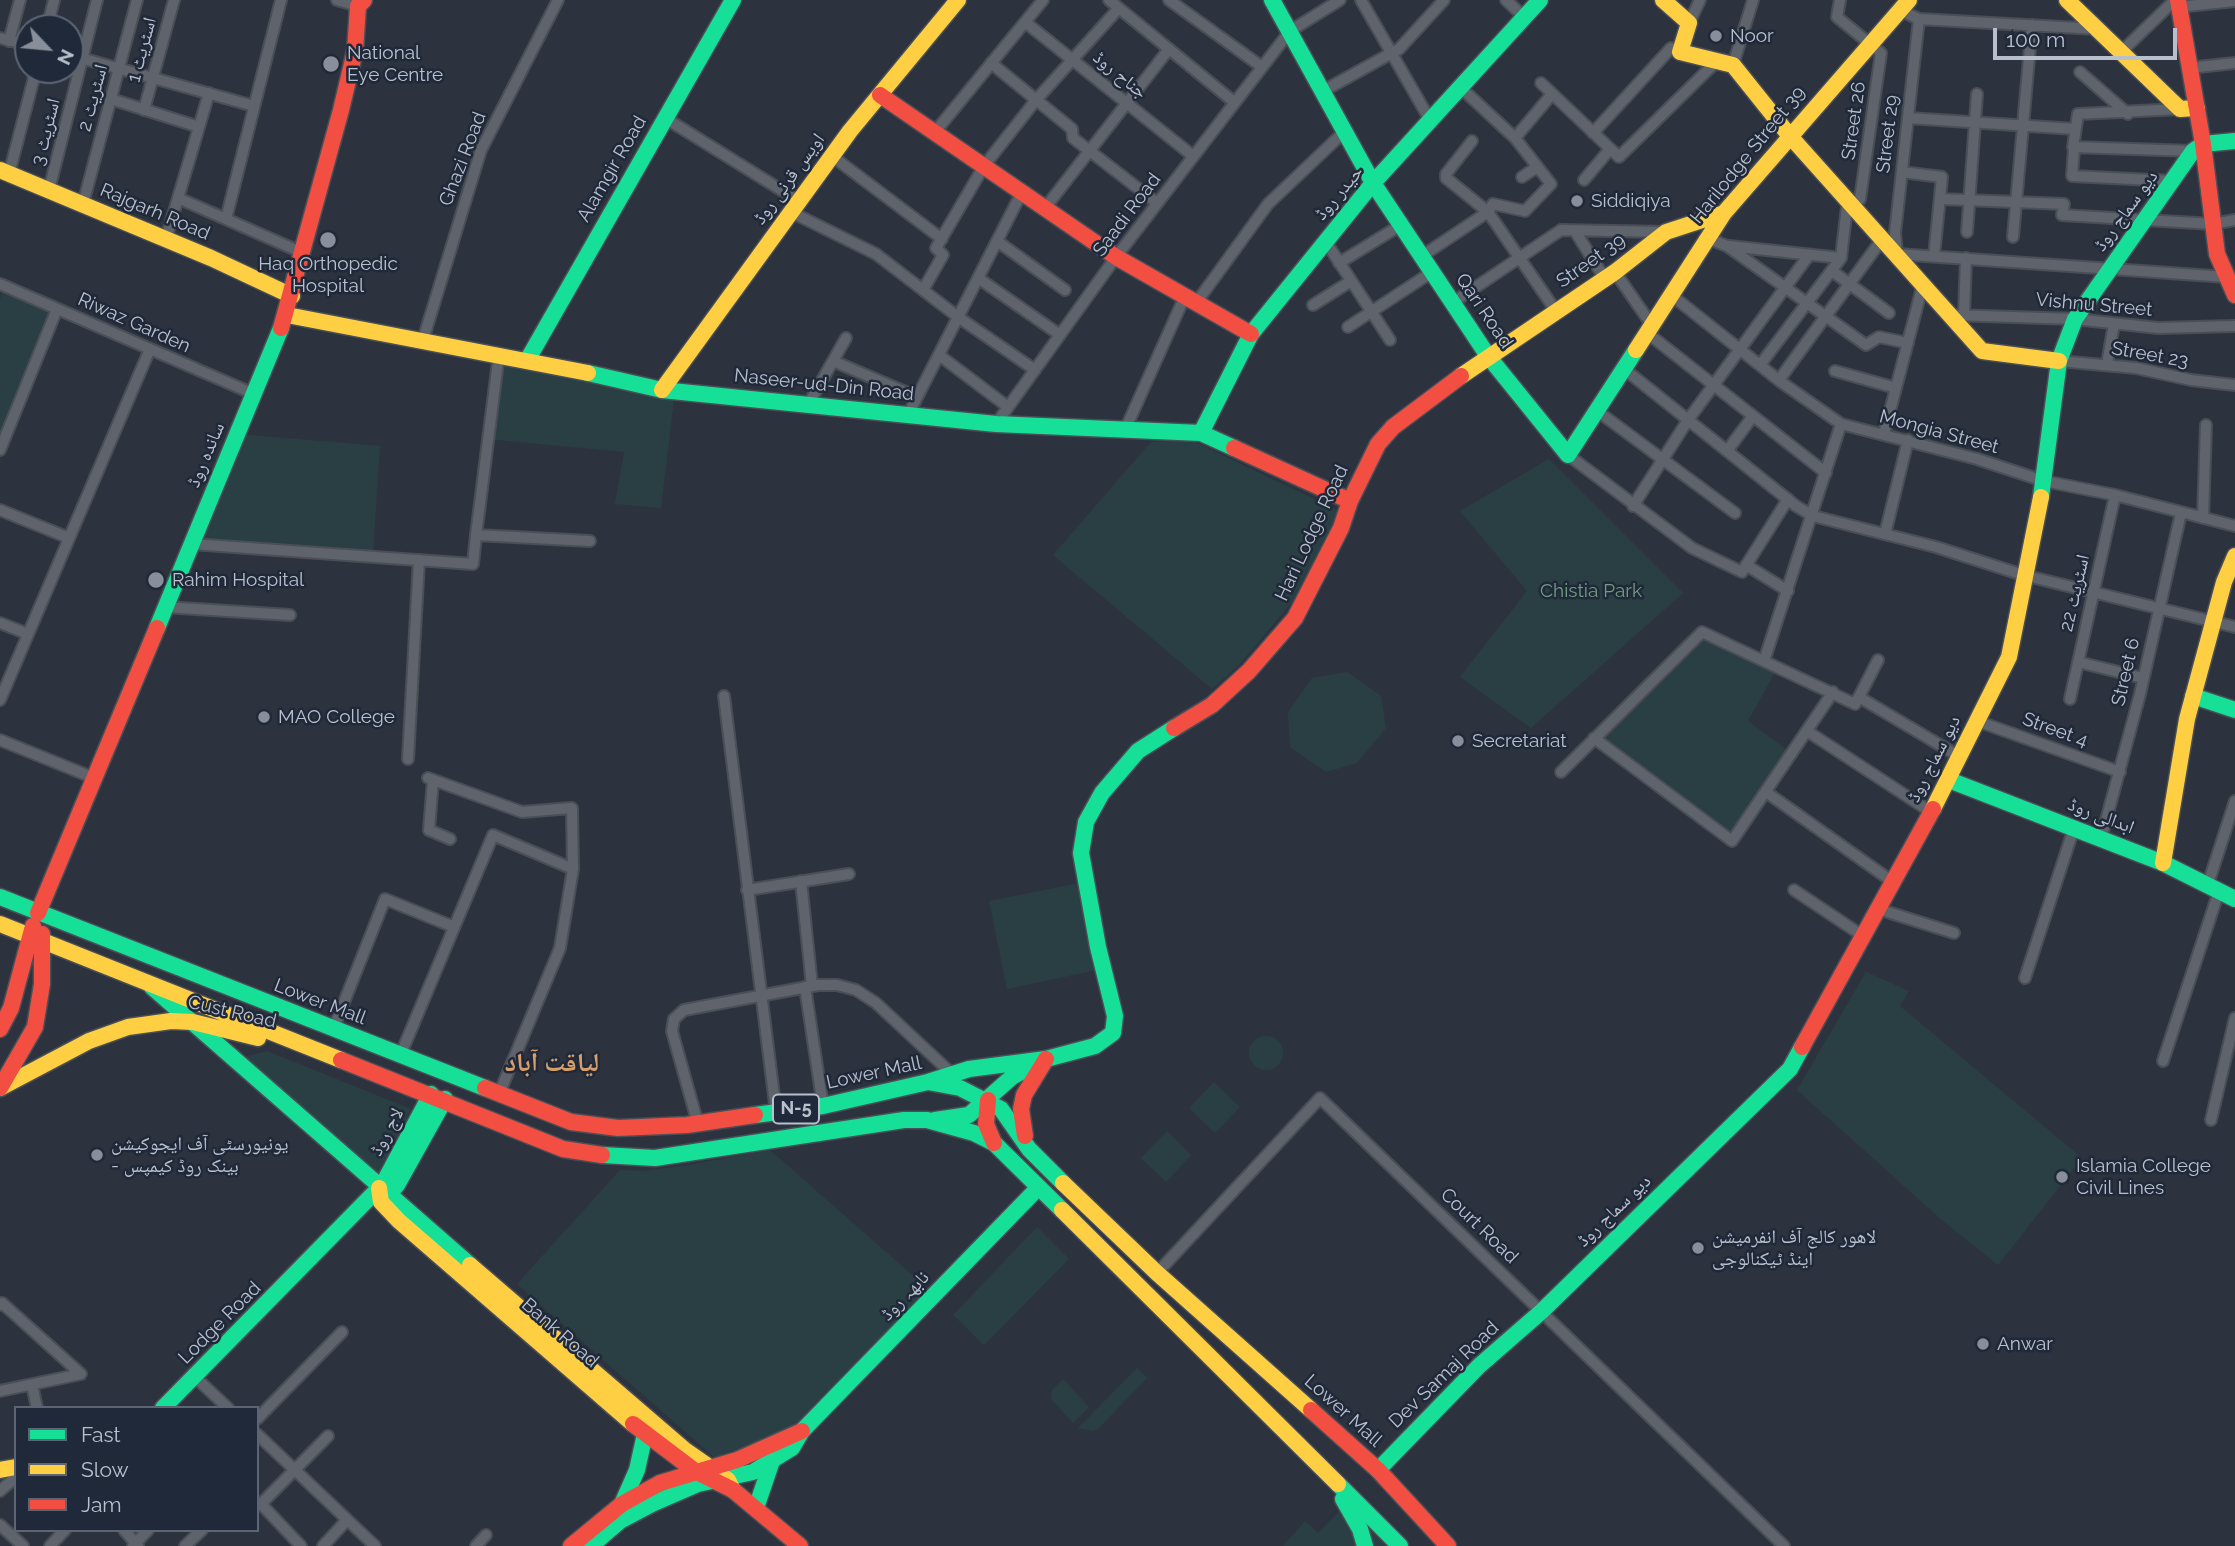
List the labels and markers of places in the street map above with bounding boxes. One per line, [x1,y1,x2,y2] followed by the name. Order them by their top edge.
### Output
[1730,25,1774,47] place label: Noor
[1708,28,1724,44] marker: Noor
[347,42,443,86] place label: National Eye Centre
[321,54,341,74] marker: National Eye Centre
[1591,190,1671,212] place label: Siddiqiya
[1569,193,1585,209] marker: Siddiqiya
[318,230,338,250] marker: Haq Orthopedic Hospital
[258,253,398,297] place label: Haq Orthopedic Hospital
[172,569,304,591] place label: Rahim Hospital
[146,570,166,590] marker: Rahim Hospital
[278,706,395,728] place label: MAO College
[256,709,272,725] marker: MAO College
[1472,730,1567,752] place label: Secretariat
[1450,733,1466,749] marker: Secretariat
[111,1133,288,1177] place label: یونیورسٹی آف ایجوکیشن - بینک روڈ کیمپس
[89,1147,105,1163] marker: یونیورسٹی آف ایجوکیشن - بینک روڈ کیمپس
[2076,1155,2211,1199] place label: Islamia College Civil Lines
[2054,1169,2070,1185] marker: Islamia College Civil Lines
[1712,1226,1876,1270] place label: لاھور کالج آف انفرمیشن اینڈ ٹیکنالوجی
[1690,1240,1706,1256] marker: لاھور کالج آف انفرمیشن اینڈ ٹیکنالوجی
[1997,1333,2053,1355] place label: Anwar
[1975,1336,1991,1352] marker: Anwar

